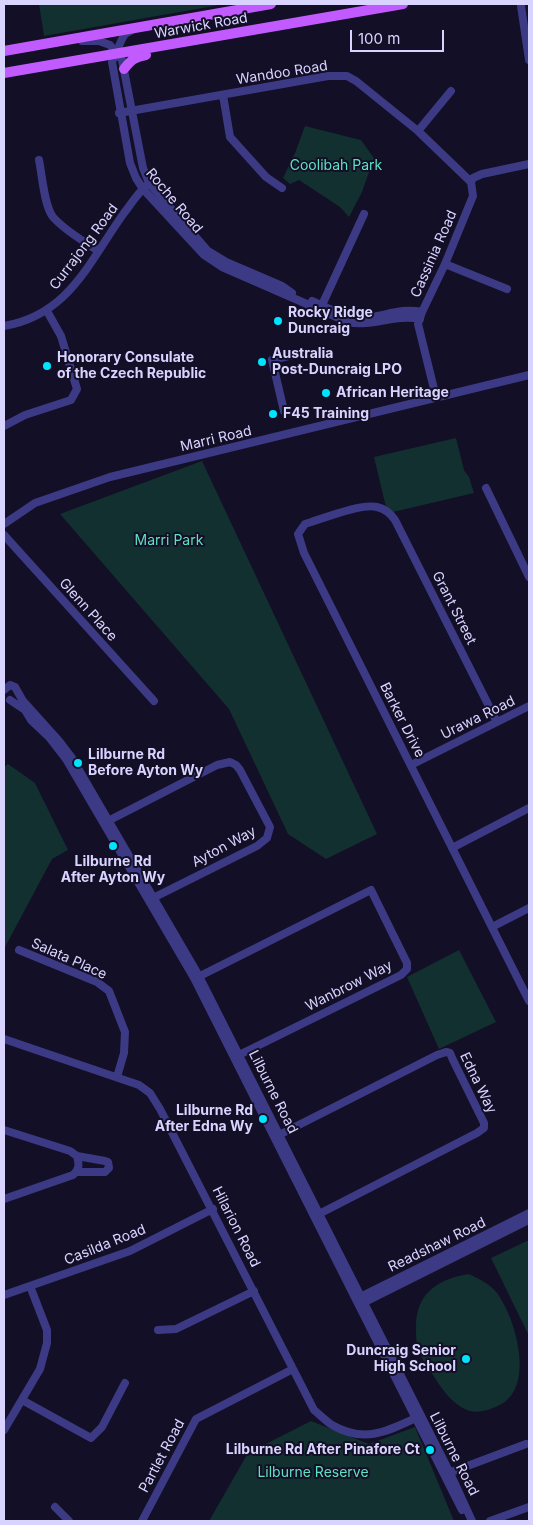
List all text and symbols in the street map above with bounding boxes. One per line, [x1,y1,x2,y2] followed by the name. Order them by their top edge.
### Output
[153,10,249,42] street label: Warwick Road
[353,20,447,52] scale bar
[358,29,400,48] text: 100 m
[235,57,329,89] street label: Wandoo Road
[290,158,382,174] park label: Coolibah Park
[142,165,206,237] street label: Roche Road
[46,201,122,293] street label: Currajong Road
[407,208,461,300] street label: Cassinia Road
[288,305,373,338] place label: Rocky Ridge Duncraig
[272,315,284,327] marker: Rocky Ridge Duncraig
[272,346,402,378] place label: Australia Post-Duncraig LPO
[57,350,206,382] place label: Honorary Consulate of the Czech Republic
[256,356,268,368] marker: Australia Post-Duncraig LPO
[41,360,53,372] marker: Honorary Consulate of the Czech Republic
[336,385,449,401] place label: African Heritage
[320,387,332,399] marker: African Heritage
[283,406,369,422] place label: F45 Training
[267,408,279,420] marker: F45 Training
[179,423,253,455] street label: Marri Road
[135,533,203,549] park label: Marri Park
[428,569,480,647] street label: Grant Street
[55,575,121,645] street label: Glenn Place
[376,680,428,760] street label: Barker Drive
[438,693,518,743] street label: Urawa Road
[88,747,203,780] place label: Lilburne Rd Before Ayton Wy
[72,757,84,769] marker: Lilburne Rd Before Ayton Wy
[189,823,259,871] street label: Ayton Way
[107,840,119,852] marker: Lilburne Rd After Ayton Wy
[61,854,165,886] place label: Lilburne Rd After Ayton Wy
[29,935,109,983] street label: Salata Place
[303,957,395,1015] street label: Wanbrow Way
[245,1048,301,1136] street label: Lilburne Road
[456,1050,500,1116] street label: Edna Way
[155,1103,253,1136] place label: Lilburne Rd After Edna Wy
[257,1113,269,1125] marker: Lilburne Rd After Edna Wy
[208,1184,264,1270] street label: Hilarion Road
[386,1214,488,1276] street label: Readshaw Road
[62,1221,148,1269] street label: Casilda Road
[346,1343,456,1375] place label: Duncraig Senior High School
[460,1353,472,1365] marker: Duncraig Senior High School
[426,1410,482,1498] street label: Lilburne Road
[136,1416,188,1496] street label: Partlet Road
[226,1442,420,1458] place label: Lilburne Rd After Pinafore Ct
[424,1444,436,1456] marker: Lilburne Rd After Pinafore Ct
[257,1465,369,1481] park label: Lilburne Reserve

